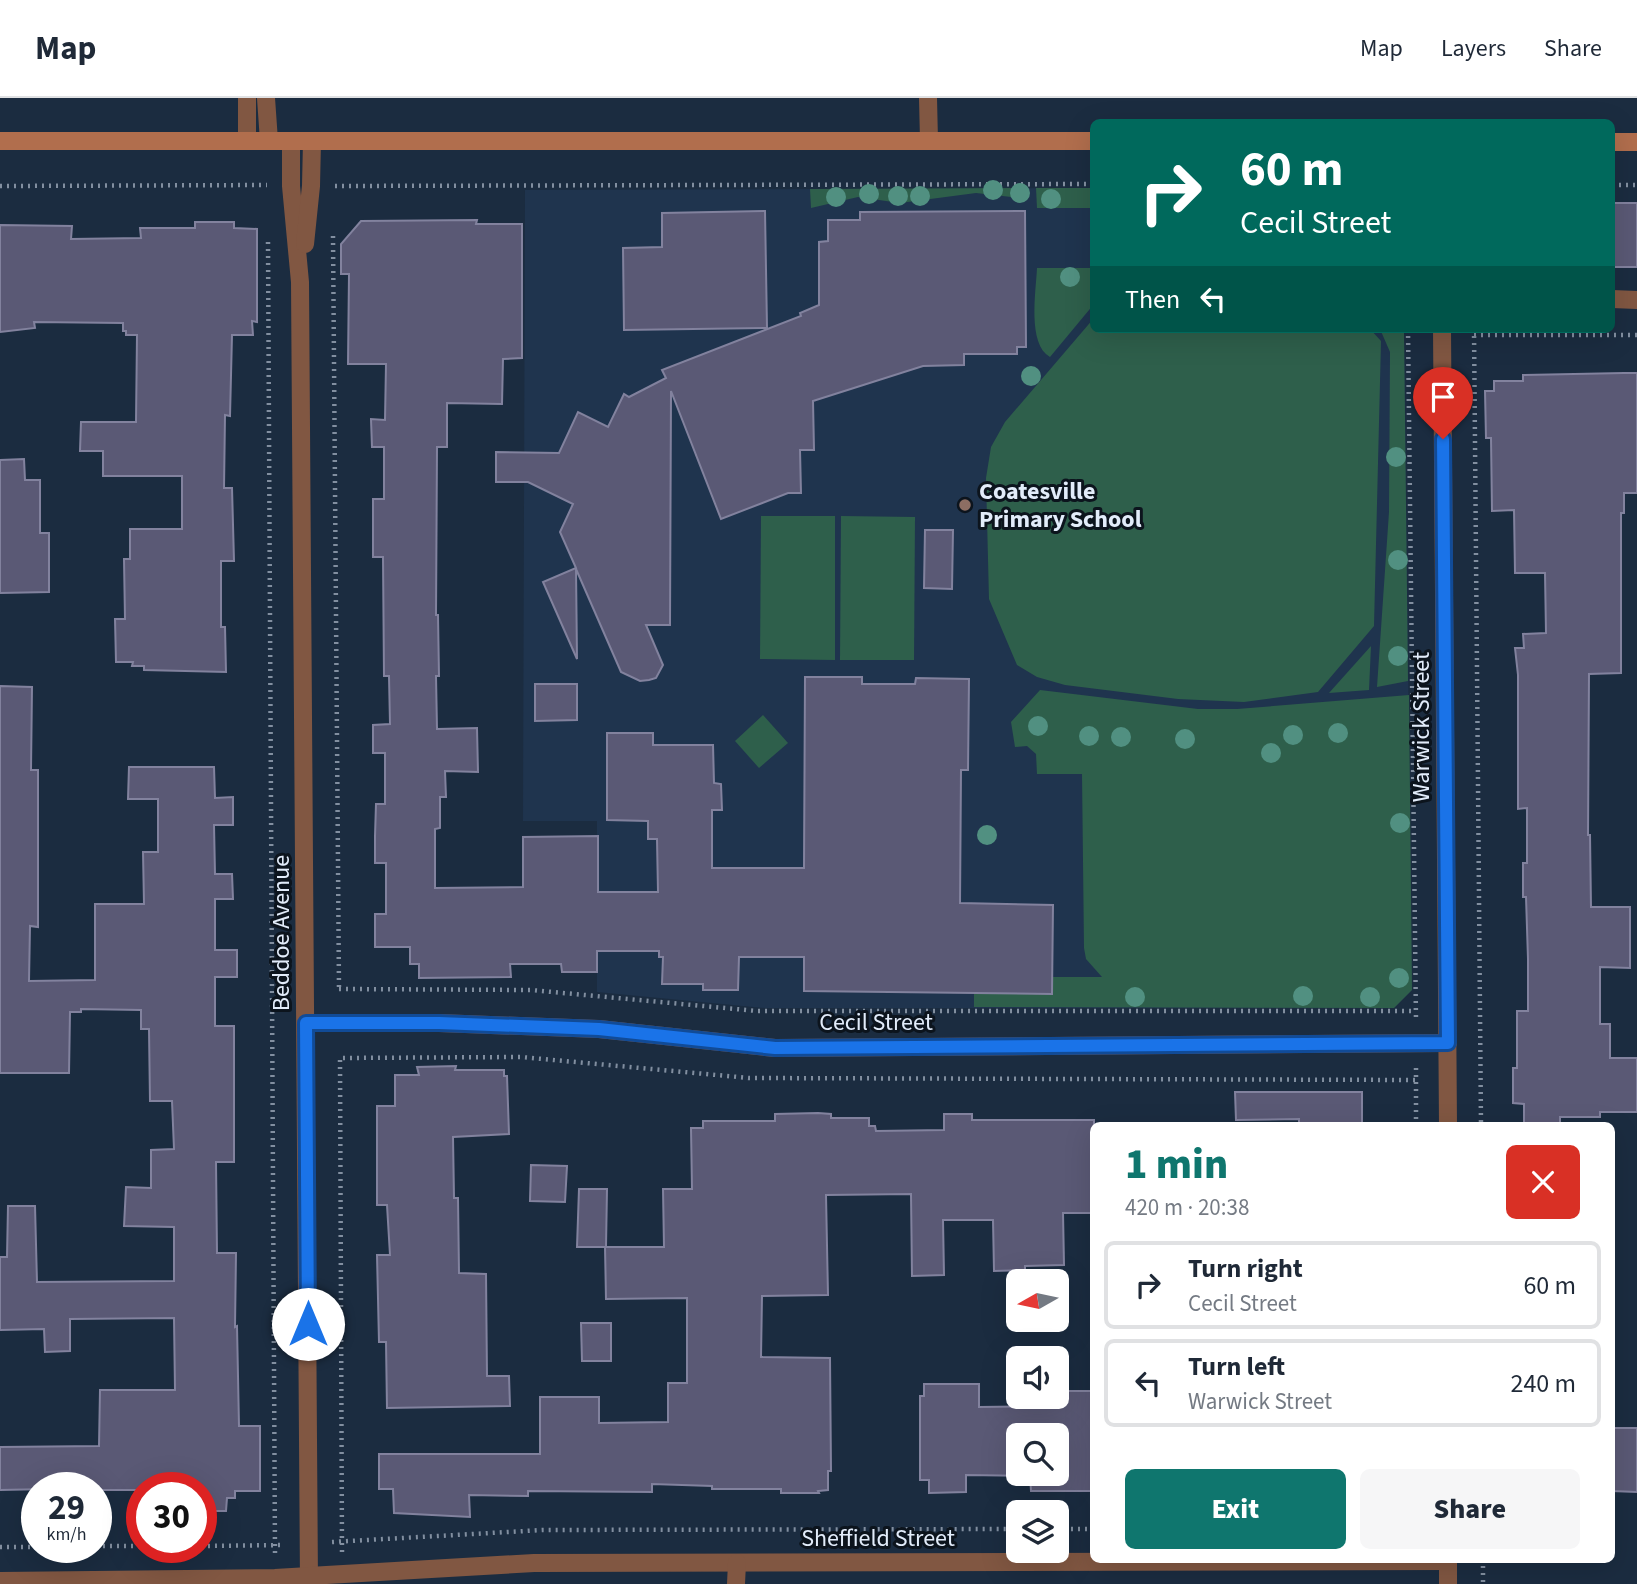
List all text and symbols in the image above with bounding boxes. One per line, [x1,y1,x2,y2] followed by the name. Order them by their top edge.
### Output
[35,25,96,72] text: Map
[1360,31,1403,66] text: Map
[1441,31,1506,66] text: Layers
[1544,31,1602,66] text: Share
[1240,135,1344,205] text: 60 m
[1125,147,1216,238] icon: right
[1240,200,1391,246] text: Cecil Street
[1194,280,1232,318] icon: left
[1125,281,1180,318] text: Then
[1413,367,1473,439] pin
[1424,378,1462,416] icon: arrive
[979,474,1142,537] place label: Coatesville Primary School
[957,497,973,513] marker: Coatesville Primary School
[1404,652,1439,802] street label: Warwick Street
[264,855,299,1011] street label: Beddoe Avenue
[819,1005,933,1040] street label: Cecil Street
[1125,1135,1228,1195] text: 1 min
[1506,1145,1580,1219] button: close
[1125,1191,1249,1224] text: 420 m · 20:38
[1188,1250,1303,1287] text: Turn right
[1129,1266,1167,1304] icon: right
[1523,1267,1576,1304] text: 60 m
[1006,1269,1069,1332] north arrow
[1006,1269,1069,1563] map controls
[271,1287,345,1361] position arrow
[1188,1287,1297,1320] text: Cecil Street
[1006,1346,1069,1409] button: sound
[1188,1348,1285,1385] text: Turn left
[1129,1364,1167,1402] icon: left
[1510,1365,1576,1402] text: 240 m
[1188,1385,1332,1418] text: Warwick Street
[1006,1423,1069,1486] button: search
[1125,1469,1346,1549] button: Exit
[1360,1469,1580,1549] button: Share
[126,1472,217,1563] speed limit sign: 30
[48,1483,85,1533] text: 29
[1006,1500,1069,1563] button: layers
[801,1521,955,1556] street label: Sheffield Street
[47,1522,86,1547] text: km/h

